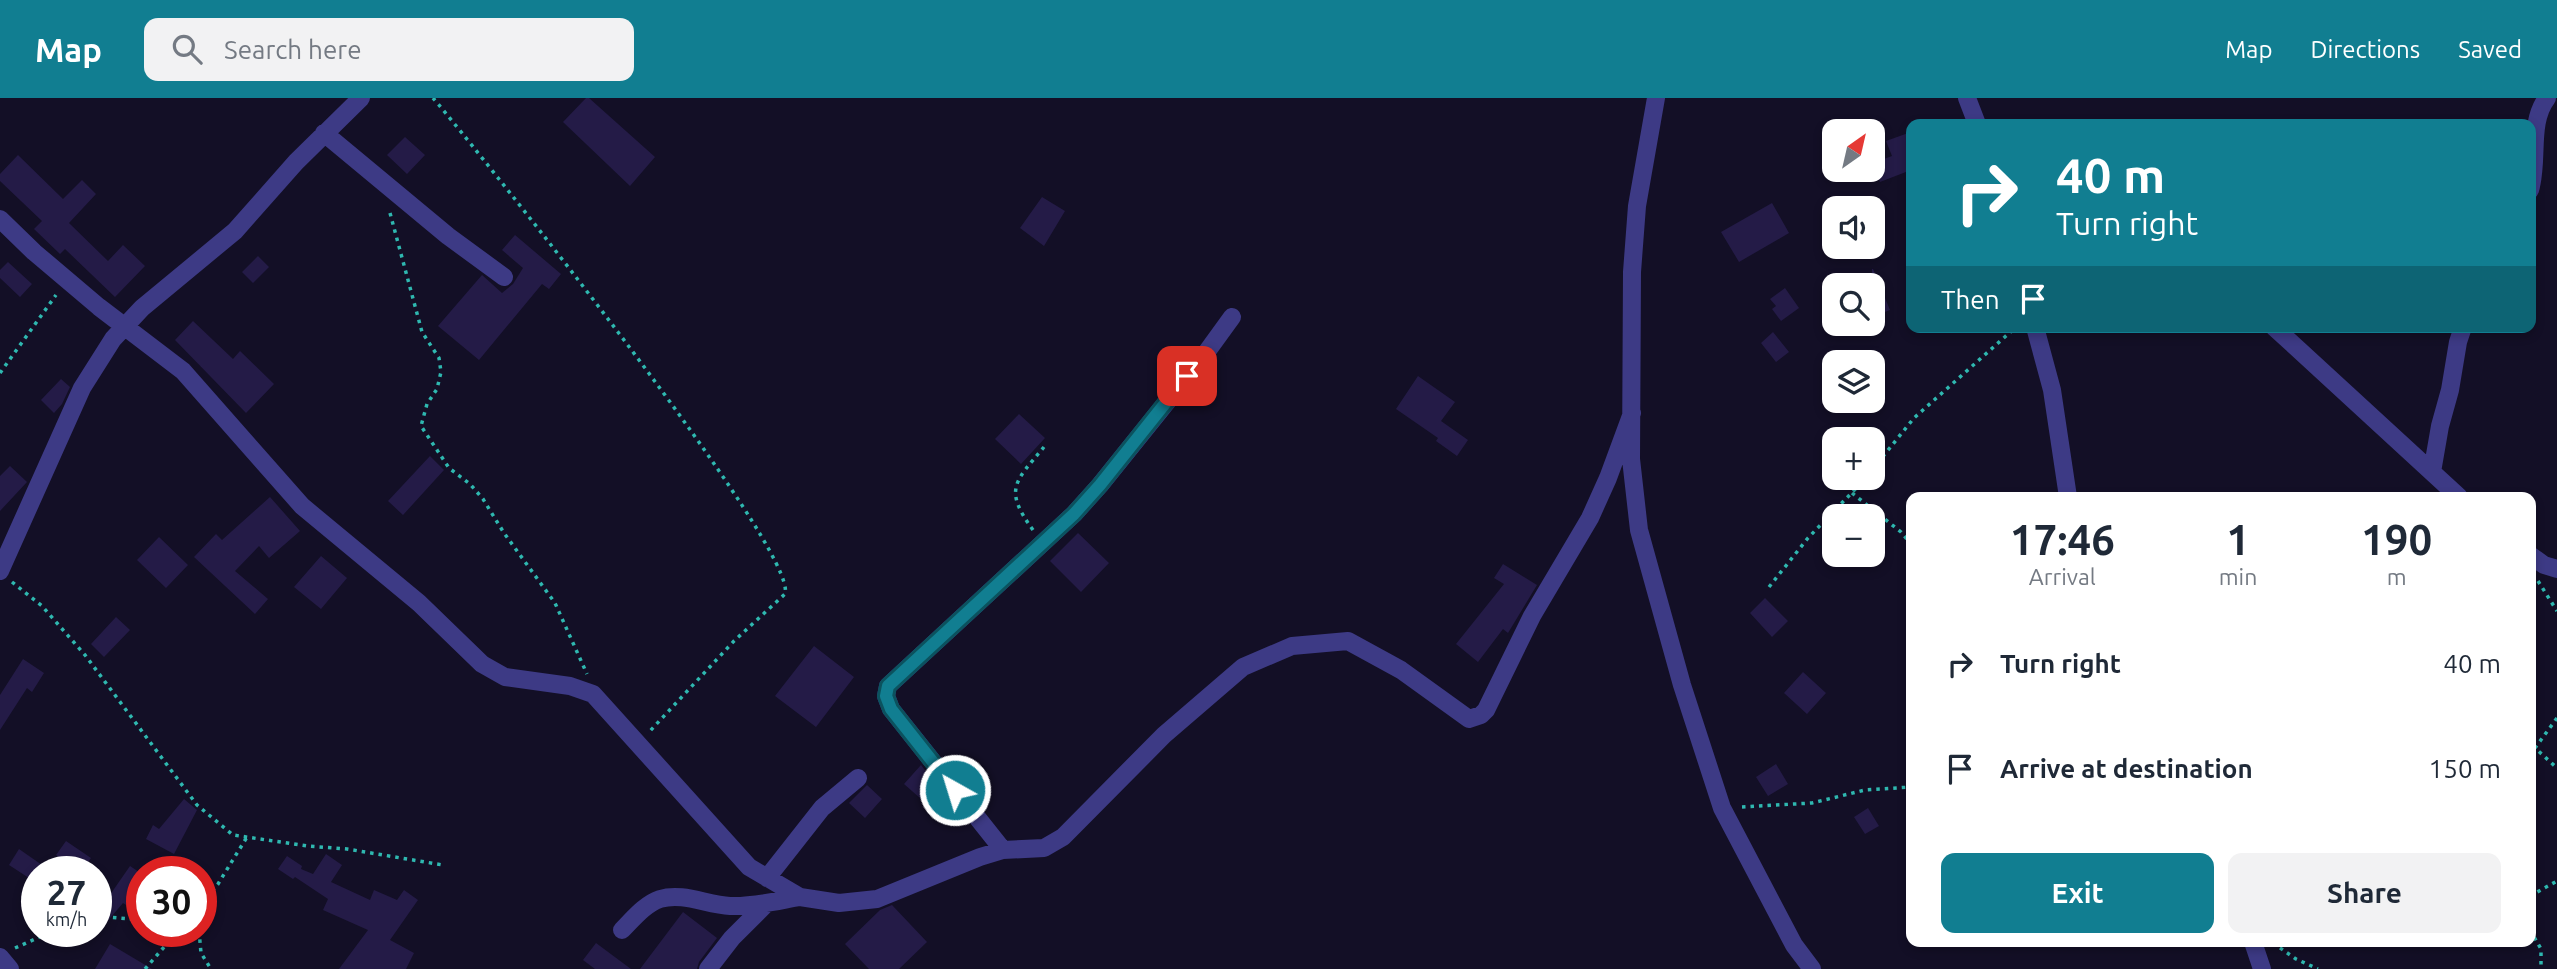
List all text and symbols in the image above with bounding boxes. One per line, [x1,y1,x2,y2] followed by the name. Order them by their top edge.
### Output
[144,18,634,81] search box
[168,30,206,68] icon: search
[35,31,102,68] text: Map
[224,35,362,64] text: Search here
[2225,36,2272,63] text: Map
[2310,36,2420,63] text: Directions
[2458,36,2522,63] text: Saved
[1822,119,1885,182] north arrow
[1822,119,1885,567] map controls
[1941,147,2032,238] icon: right
[2056,147,2165,202] text: 40 m
[1822,196,1885,259] button: sound
[2056,205,2198,241] text: Turn right
[1822,273,1885,336] button: search
[2014,280,2052,318] icon: arrive
[1941,285,2000,314] text: Then
[1157,346,1217,406] pin
[1822,350,1885,413] button: layers
[1168,357,1206,395] icon: arrive
[1822,427,1885,490] button: +
[1822,504,1885,567] button: −
[2010,516,2115,563] text: 17:46
[2226,516,2250,563] text: 1
[2361,516,2432,563] text: 190
[2029,564,2096,589] text: Arrival
[2219,564,2257,589] text: min
[2387,564,2407,589] text: m
[1941,645,1979,683] icon: right
[2000,649,2121,678] text: Turn right
[2443,649,2501,678] text: 40 m
[1941,750,1979,788] icon: arrive
[918,753,992,827] position arrow
[2000,754,2253,783] text: Arrive at destination
[2429,754,2501,783] text: 150 m
[1941,853,2214,933] button: Exit
[2228,853,2501,933] button: Share
[126,856,217,947] speed limit sign: 30
[47,872,86,912] text: 27
[46,909,87,929] text: km/h

